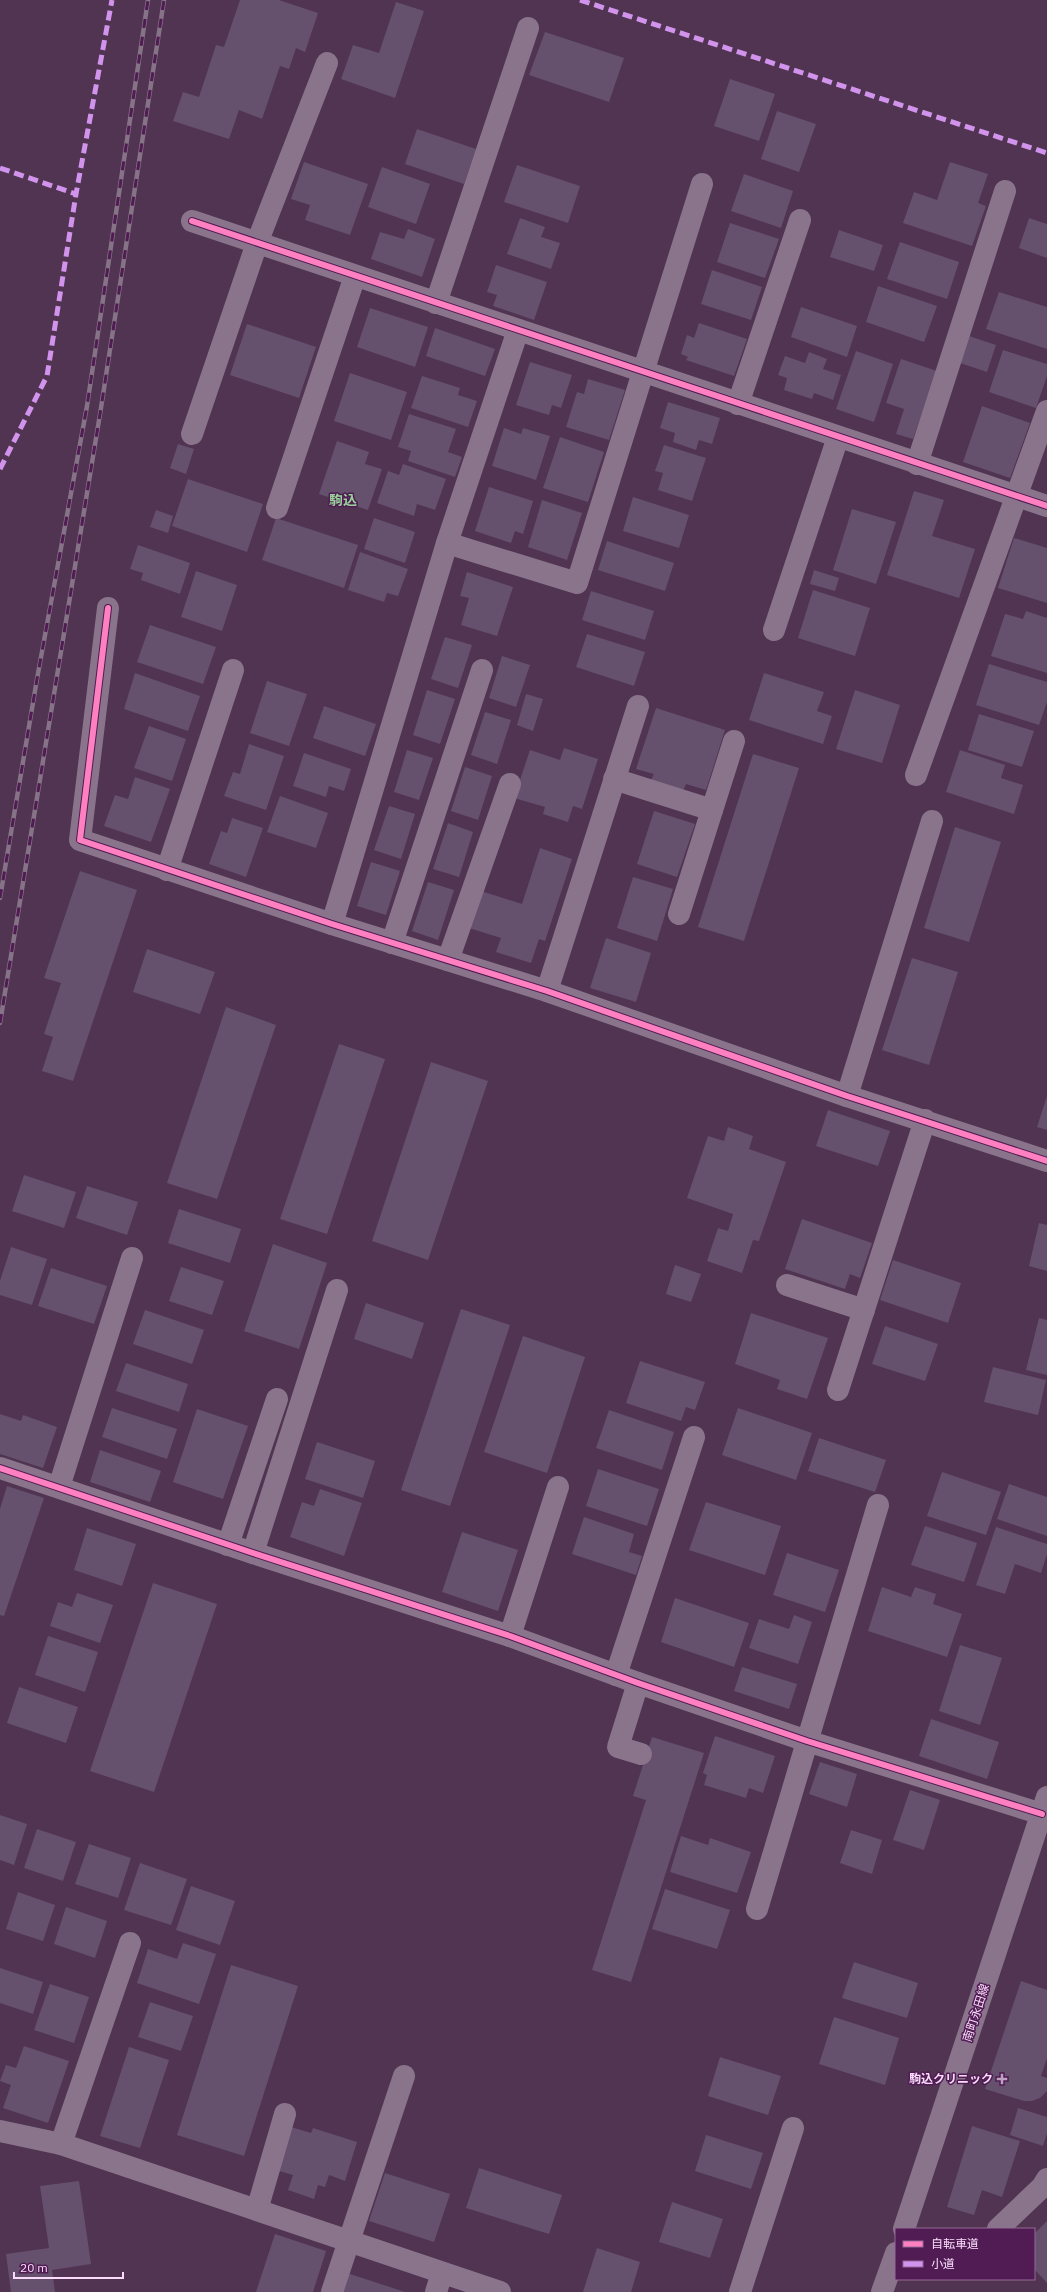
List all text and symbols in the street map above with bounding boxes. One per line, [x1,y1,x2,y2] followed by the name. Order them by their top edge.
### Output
[329,491,357,509] district label: 駒込
[959,1982,992,2044] street label: 南町永田線
[909,2071,993,2086] place label: 駒込クリニック
[996,2073,1008,2085] marker: 駒込クリニック
[895,2228,1035,2280] legend
[931,2236,979,2251] text: 自転車道
[14,2254,123,2280] scale bar
[931,2256,955,2271] text: 小道
[20,2260,48,2275] text: 20 m

